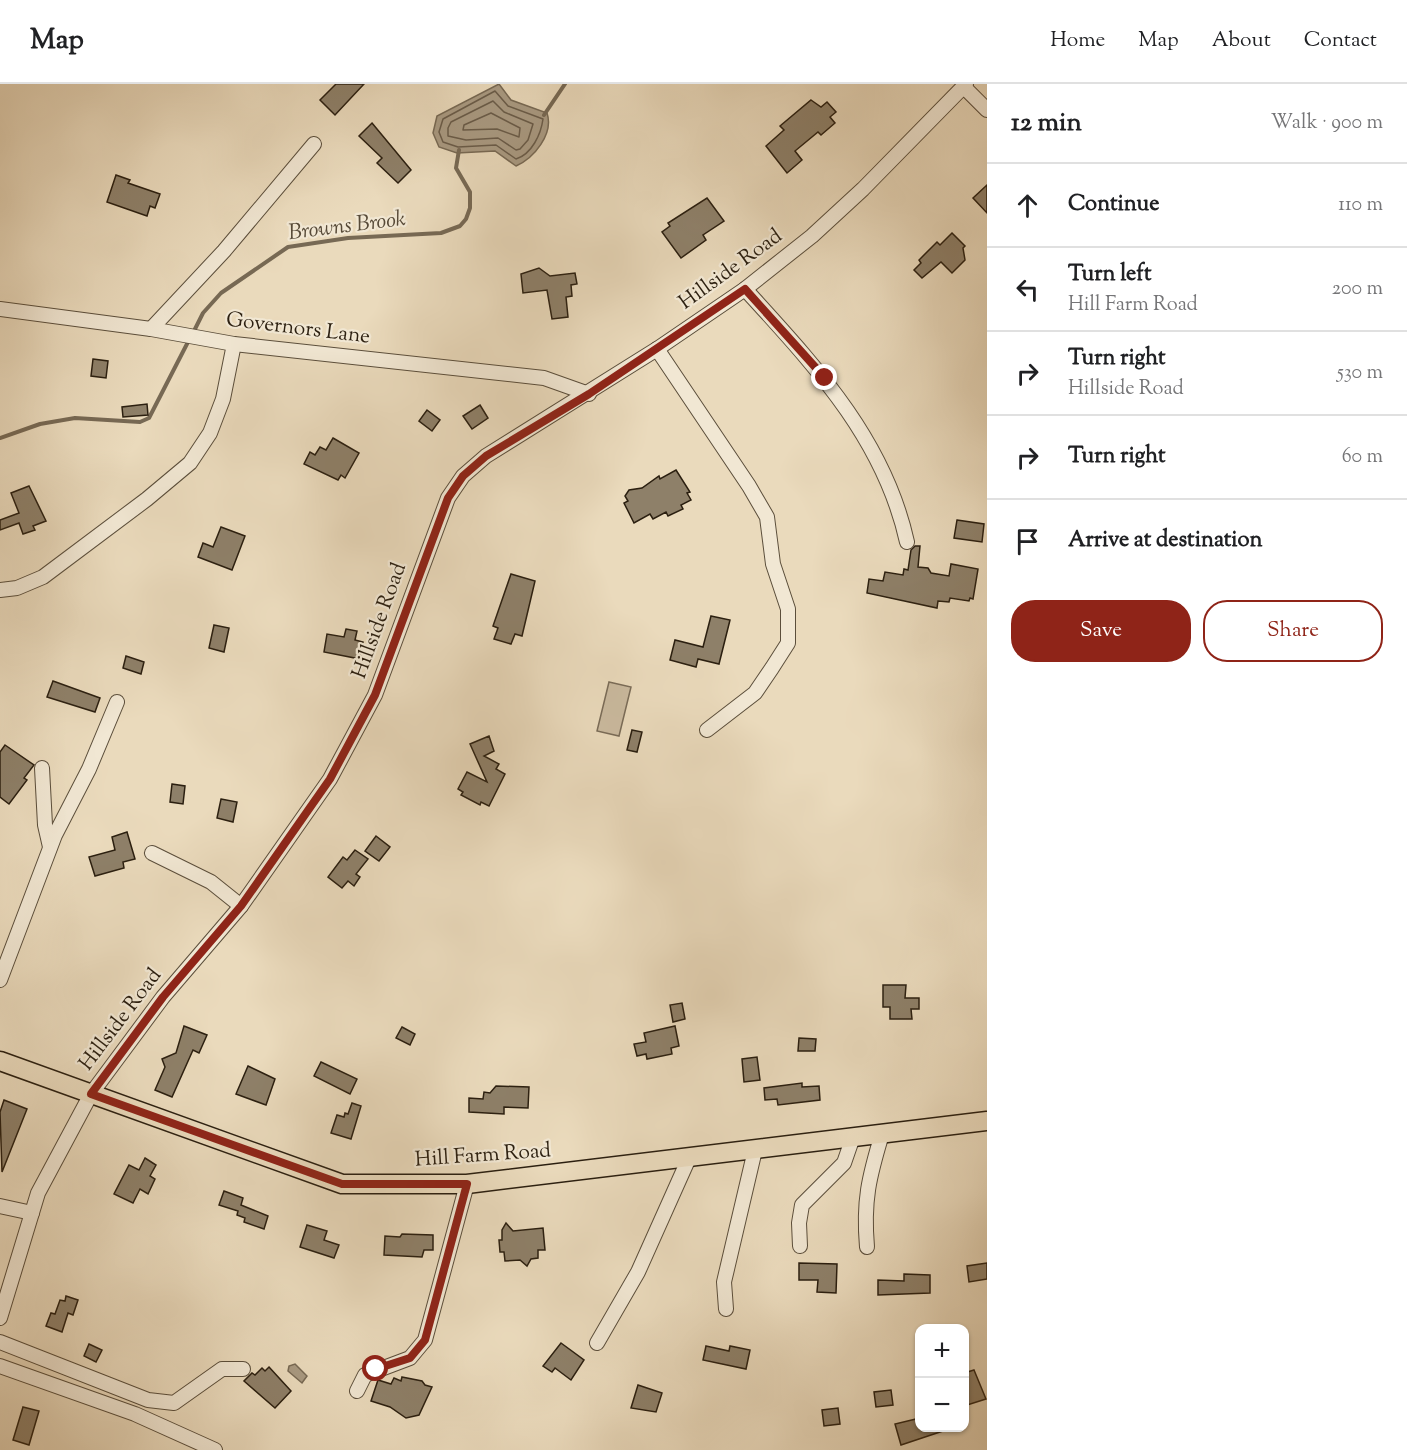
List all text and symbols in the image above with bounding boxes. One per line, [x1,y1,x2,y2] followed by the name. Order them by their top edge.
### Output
[30,21,84,61] text: Map
[1050,26,1105,56] text: Home
[1138,26,1179,56] text: Map
[1212,26,1271,56] text: About
[1304,26,1377,56] text: Contact
[1011,105,1082,142] text: 12 min
[1271,109,1383,138] text: Walk · 900 m
[1011,189,1044,222] icon: ahead
[1068,189,1159,221] text: Continue
[1338,191,1383,220] text: 110 m
[287,204,407,250] water label: Browns Brook
[673,222,789,318] street label: Hillside Road
[1068,259,1151,291] text: Turn left
[1011,273,1044,306] icon: left
[1332,275,1383,304] text: 200 m
[1068,291,1198,320] text: Hill Farm Road
[224,305,372,353] street label: Governors Lane
[1068,343,1165,375] text: Turn right
[1011,357,1044,390] icon: right
[1337,359,1383,388] text: 530 m
[811,364,837,390] route end
[1068,375,1184,404] text: Hillside Road
[1011,441,1044,474] icon: right
[1068,441,1165,473] text: Turn right
[1342,443,1383,472] text: 60 m
[1011,525,1044,558] icon: arrive
[1068,525,1263,557] text: Arrive at destination
[345,559,415,683] street label: Hillside Road
[1011,600,1191,662] button: Save
[1203,600,1383,662] button: Share
[72,962,170,1078] street label: Hillside Road
[414,1136,552,1176] street label: Hill Farm Road
[915,1324,969,1432] map controls
[915,1324,969,1378] button: +
[362,1355,388,1381] route start
[915,1378,969,1432] button: −

